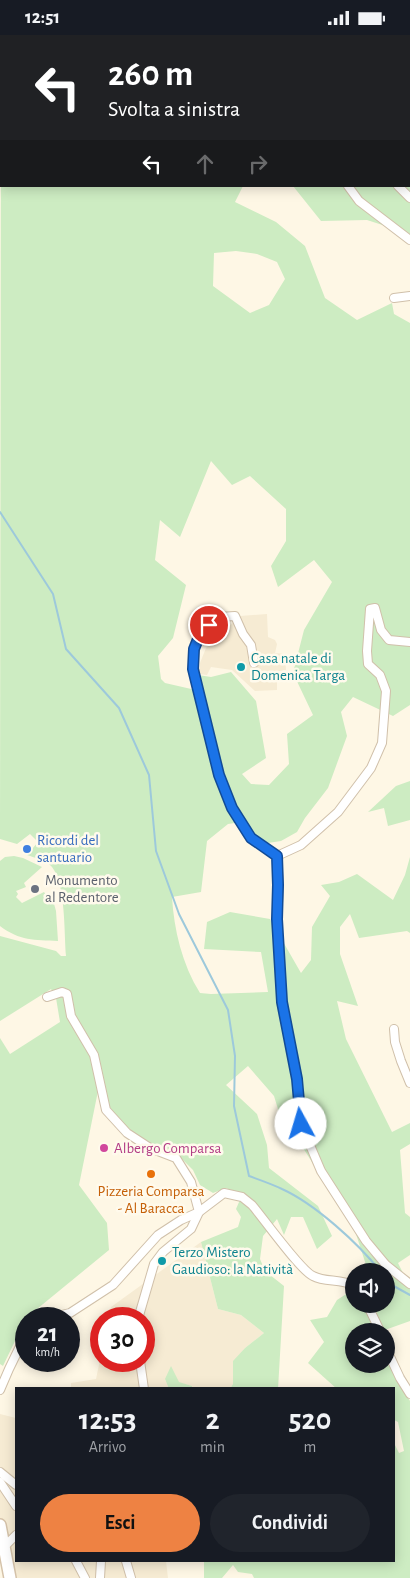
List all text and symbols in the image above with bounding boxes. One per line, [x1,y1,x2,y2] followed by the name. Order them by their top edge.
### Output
[25,8,60,27] text: 12:51
[25,55,90,120] icon: left
[108,57,193,92] text: 260 m
[108,98,240,120] text: Svolta a sinistra
[138,150,166,178] icon: left
[191,150,219,178] icon: ahead
[244,150,272,178] icon: right
[188,604,230,646] pin
[195,611,223,639] icon: arrive
[251,651,345,683] place label: Casa natale di Domenica Targa
[235,661,247,673] marker: Casa natale di Domenica Targa
[37,833,99,865] place label: Ricordi del santuario
[21,843,33,855] marker: Ricordi del santuario
[45,873,119,905] place label: Monumento al Redentore
[29,883,41,895] marker: Monumento al Redentore
[274,1097,326,1149] position arrow
[114,1141,222,1156] place label: Albergo Comparsa
[98,1142,110,1154] marker: Albergo Comparsa
[145,1168,157,1180] marker: Pizzeria Comparsa - Al Baracca
[98,1184,204,1216] place label: Pizzeria Comparsa - Al Baracca
[172,1245,293,1277] place label: Terzo Mistero Gaudioso: la Natività
[156,1255,168,1267] marker: Terzo Mistero Gaudioso: la Natività
[345,1263,395,1373] map controls
[345,1263,395,1313] button: sound
[90,1307,155,1372] speed limit sign: 30
[37,1321,58,1346] text: 21
[345,1323,395,1373] button: layers
[35,1346,60,1358] text: km/h
[79,1405,136,1435] text: 12:53
[205,1405,220,1435] text: 2
[289,1405,331,1435] text: 520
[89,1439,126,1455] text: Arrivo
[200,1439,225,1455] text: min
[304,1439,316,1455] text: m
[40,1494,200,1552] button: Esci
[210,1494,370,1552] button: Condividi

